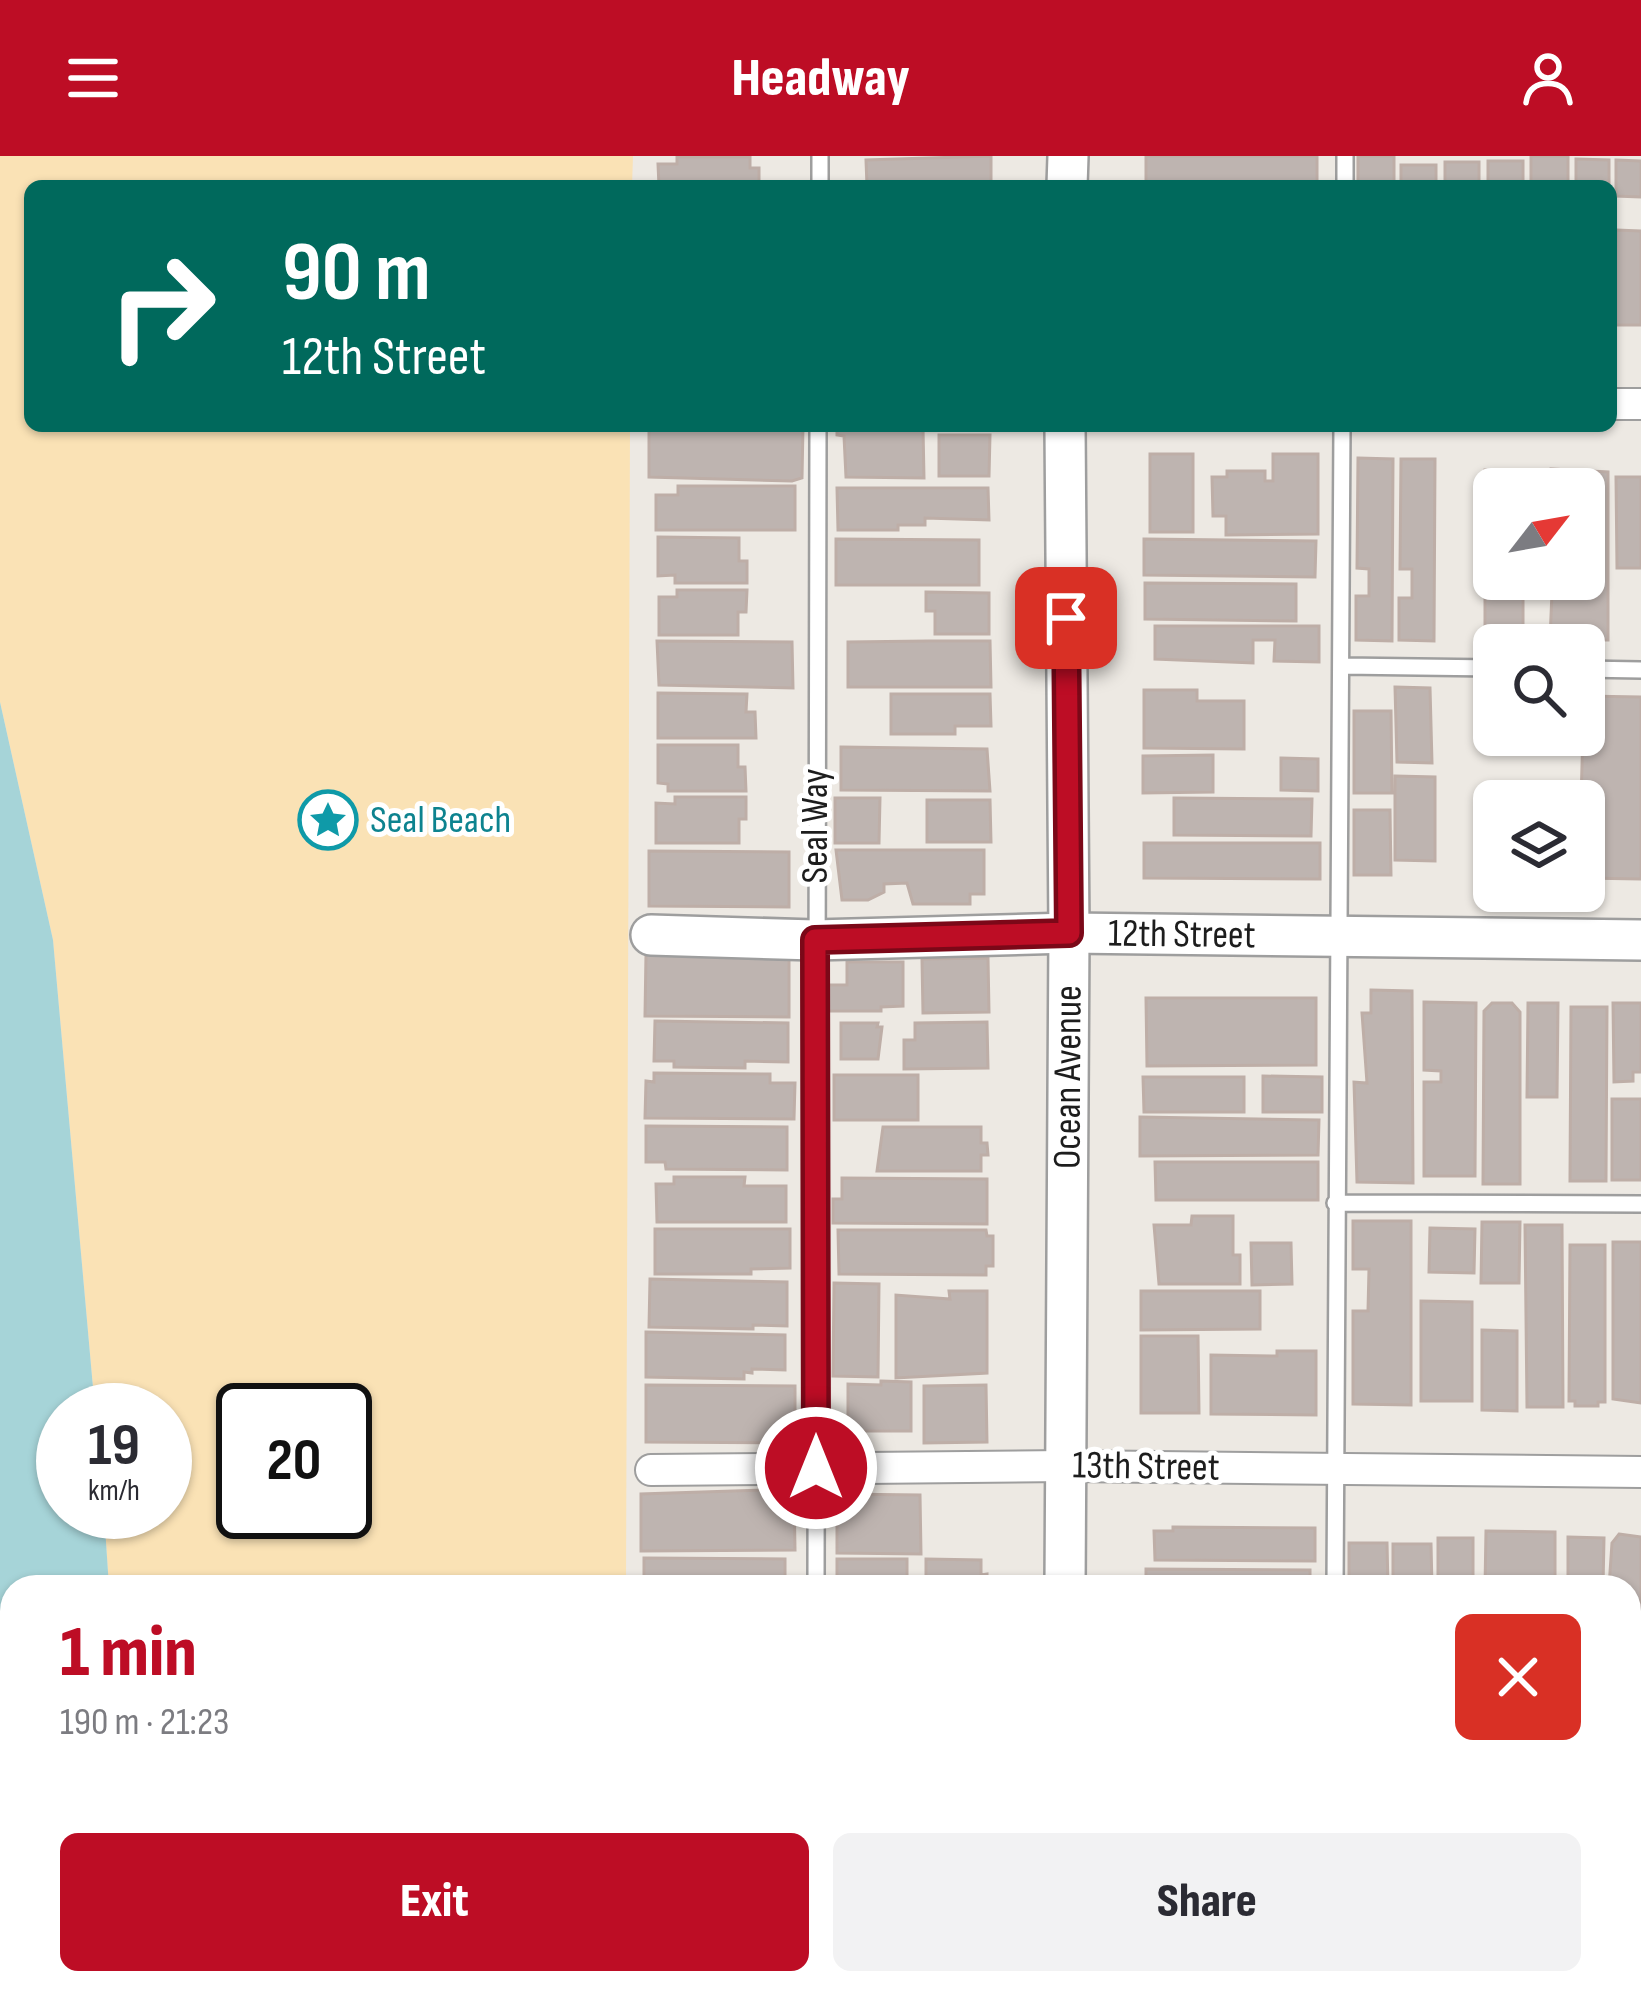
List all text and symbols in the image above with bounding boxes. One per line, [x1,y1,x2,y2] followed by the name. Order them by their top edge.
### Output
[60,45,126,111] icon: menu
[1515,45,1581,111] icon: person
[731,46,910,111] text: Headway
[282,223,431,324] text: 90 m
[84,228,240,384] icon: right
[282,325,486,390] text: 12th Street
[1473,468,1605,600] north arrow
[1473,468,1605,912] map controls
[1015,567,1117,669] pin
[1033,585,1099,651] icon: arrive
[1473,624,1605,756] button: search
[792,769,839,883] street label: Seal Way
[1473,780,1605,912] button: layers
[297,789,359,851] place icon: Seal Beach
[370,797,511,844] place label: Seal Beach
[1108,910,1256,959] street label: 12th Street
[1044,985,1092,1169] street label: Ocean Avenue
[216,1383,372,1539] speed limit sign: 20
[753,1405,879,1531] position arrow
[88,1410,140,1482] text: 19
[1072,1442,1220,1492] street label: 13th Street
[88,1473,140,1509] text: km/h
[60,1610,197,1697] text: 1 min
[1455,1614,1581,1740] button: close
[60,1699,229,1746] text: 190 m · 21:23
[60,1833,809,1971] button: Exit
[833,1833,1581,1971] button: Share

